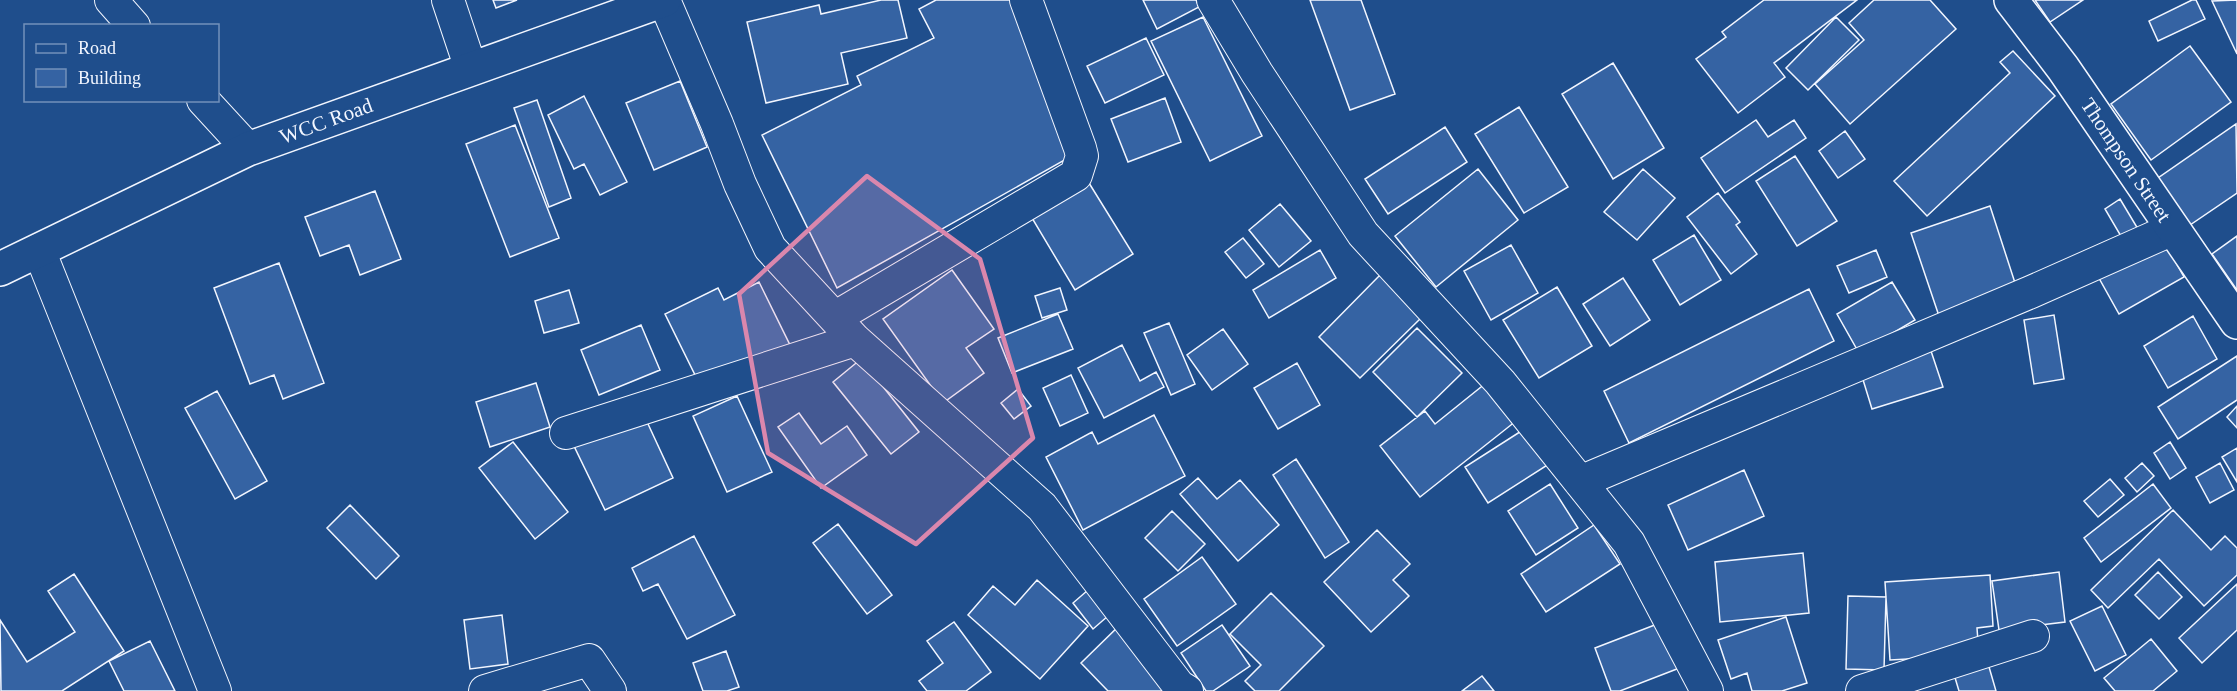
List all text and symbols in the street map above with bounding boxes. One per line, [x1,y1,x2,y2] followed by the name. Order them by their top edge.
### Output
[24,24,219,102] legend
[78,38,116,58] text: Road
[78,68,141,88] text: Building
[276,93,376,149] street label: WCC Road
[2076,94,2176,227] street label: Thompson Street

